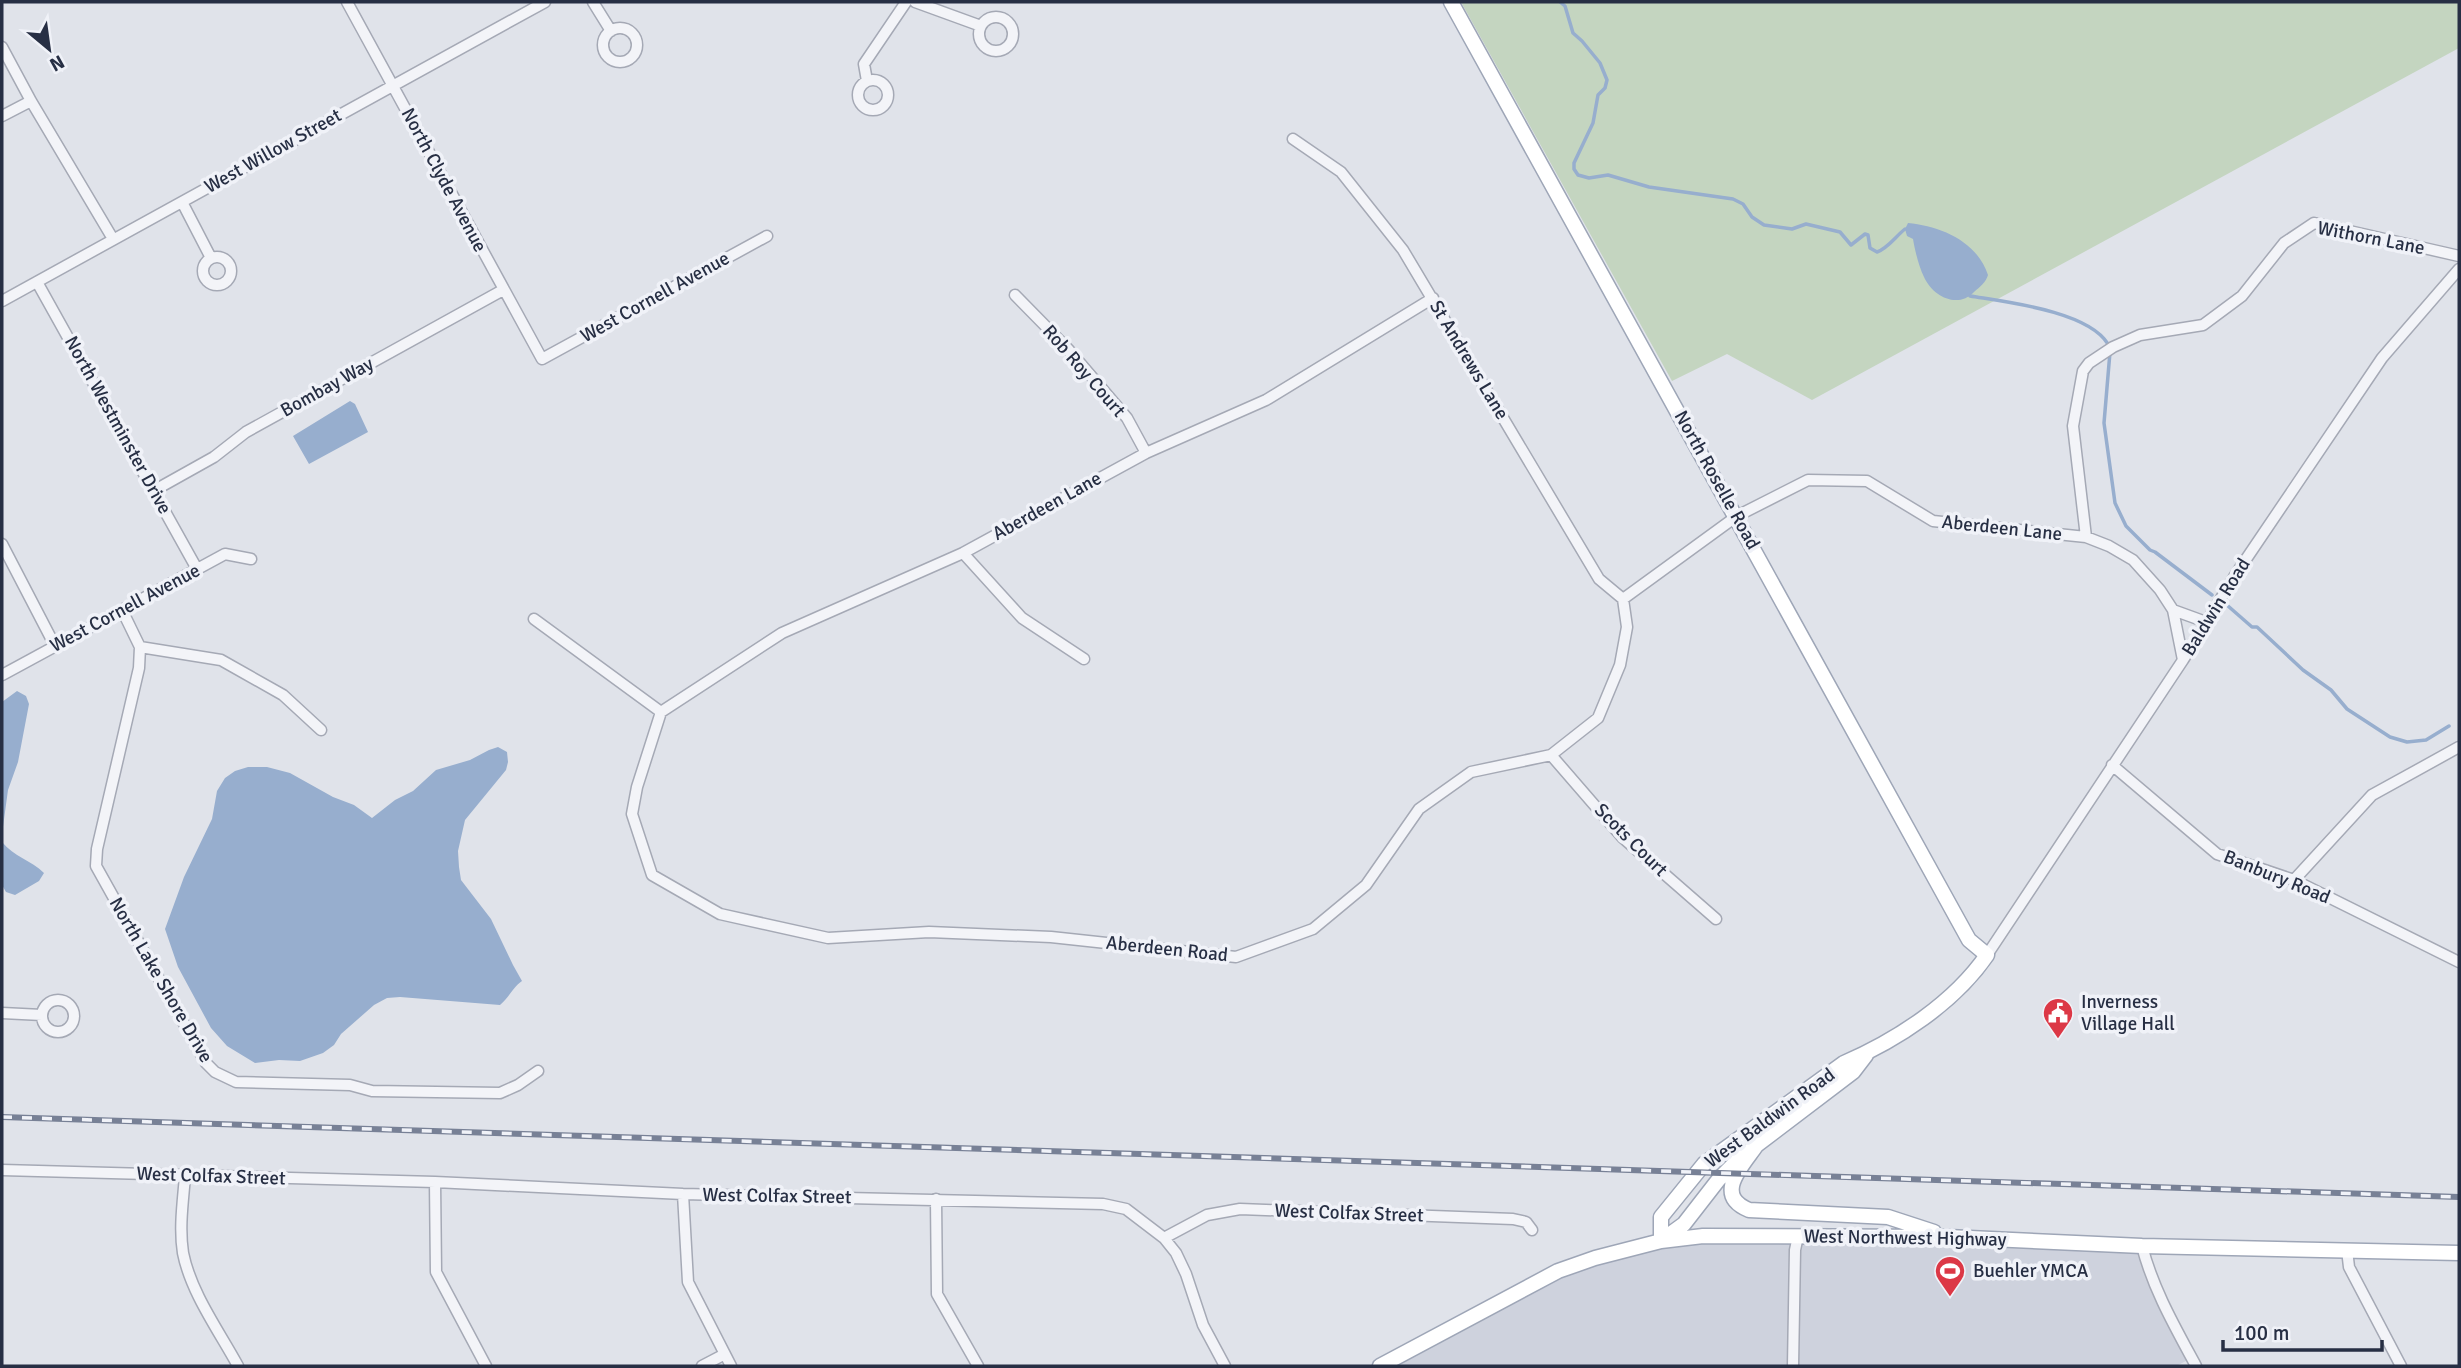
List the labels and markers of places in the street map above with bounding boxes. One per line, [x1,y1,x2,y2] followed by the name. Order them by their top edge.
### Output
[2081,990,2175,1036] place label: Inverness Village Hall
[2041,996,2075,1040] public building icon: Inverness Village Hall
[1933,1254,1967,1298] sports icon: Buehler YMCA
[1973,1259,2089,1283] place label: Buehler YMCA

